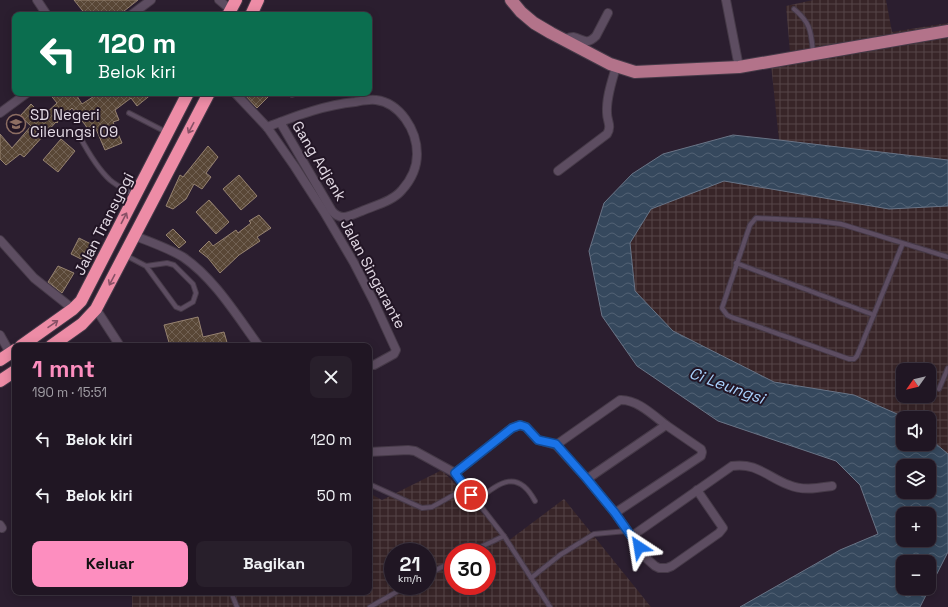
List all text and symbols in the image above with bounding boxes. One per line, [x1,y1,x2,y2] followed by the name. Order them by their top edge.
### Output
[98,25,176,61] text: 120 m
[32,28,84,80] icon: left
[98,60,176,83] text: Belok kiri
[30,105,118,141] place label: SD Negeri Cileungsi 09
[5,113,27,135] school or university icon: SD Negeri Cileungsi 09
[288,117,351,204] street label: Gang Adjenk
[187,121,194,133] one-way arrow
[70,169,138,278] street label: Jalan Transyogi
[121,213,129,225] one-way arrow
[337,216,410,332] street label: Jalan Singarante
[107,274,115,286] one-way arrow
[47,319,58,328] one-way arrow
[32,353,95,384] text: 1 mnt
[310,356,352,398] button: close
[686,362,769,410] water label: Ci Leungsi
[896,363,936,403] north arrow
[896,363,936,595] map controls
[32,384,107,401] text: 190 m · 15:51
[896,411,936,451] button: sound
[32,428,54,450] icon: left
[66,430,132,449] text: Belok kiri
[310,430,352,449] text: 120 m
[896,459,936,499] button: layers
[454,478,488,512] pin
[32,484,54,506] icon: left
[460,484,482,506] icon: arrive
[66,486,132,505] text: Belok kiri
[317,486,352,505] text: 50 m
[896,507,936,547] button: +
[618,526,660,568] position arrow
[32,541,188,587] button: Keluar
[196,541,352,587] button: Bagikan
[444,543,496,595] speed limit sign: 30
[400,551,420,577] text: 21
[896,555,936,595] button: −
[398,572,422,585] text: km/h

